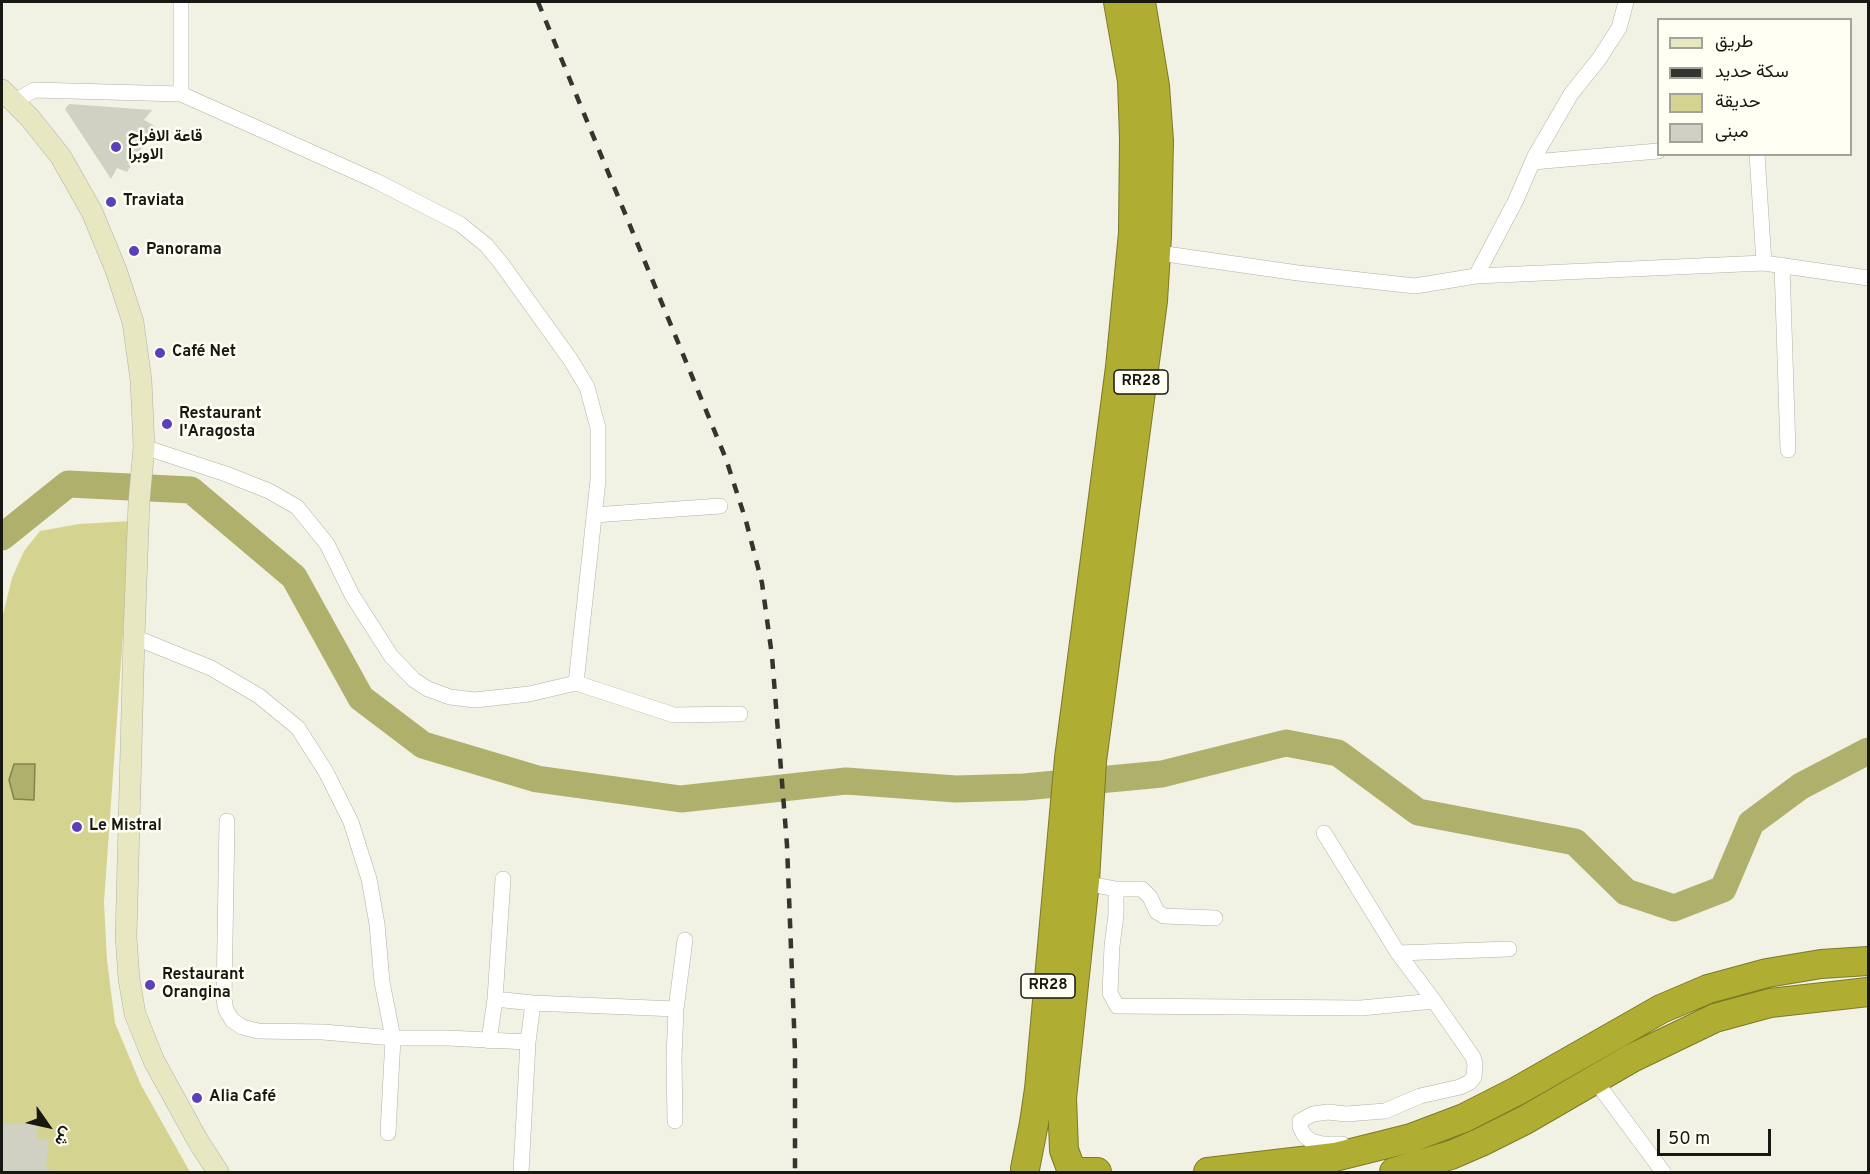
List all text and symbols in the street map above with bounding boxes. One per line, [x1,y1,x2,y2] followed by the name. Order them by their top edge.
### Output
[1657,18,1852,156] legend
[1715,31,1753,54] text: طريق
[1715,61,1789,84] text: سكة حديد
[1715,91,1761,114] text: حديقة
[1715,121,1749,144] text: مبنى
[128,128,202,166] place label: قاعة الافراح الاوبرا
[109,140,123,154] marker: قاعة الافراح الاوبرا
[123,192,184,212] place label: Traviata
[104,195,118,209] marker: Traviata
[146,241,222,261] place label: Panorama
[127,244,141,258] marker: Panorama
[172,343,236,363] place label: Café Net
[153,346,167,360] marker: Café Net
[1114,370,1168,394] road number: RR28
[179,405,262,443] place label: Restaurant l'Aragosta
[160,417,174,431] marker: Restaurant l'Aragosta
[89,817,162,837] place label: Le Mistral
[70,820,84,834] marker: Le Mistral
[162,966,245,1004] place label: Restaurant Orangina
[1021,974,1075,998] road number: RR28
[143,978,157,992] marker: Restaurant Orangina
[209,1088,276,1108] place label: Alia Café
[190,1091,204,1105] marker: Alia Café
[18,1096,78,1156] north arrow
[1660,1117,1774,1155] scale bar
[49,1122,77,1150] text: ش
[1668,1128,1710,1151] text: 50 m

